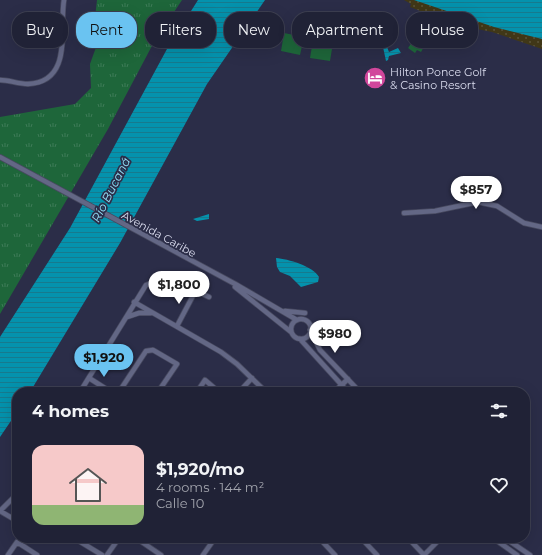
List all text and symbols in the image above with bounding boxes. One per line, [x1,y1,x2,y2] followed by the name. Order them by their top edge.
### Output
[12,12,68,48] chip: Buy
[76,12,137,48] chip: Rent
[145,12,216,48] chip: Filters
[224,12,284,48] chip: New
[292,12,398,48] chip: Apartment
[406,12,478,48] chip: House
[362,65,388,91] hotel icon: Hilton Ponce Golf & Casino Resort
[390,65,487,92] place label: Hilton Ponce Golf & Casino Resort
[88,155,133,225] water label: Río Bucaná
[452,176,500,210] pin: $857
[460,181,492,197] text: $857
[119,208,199,260] street label: Avenida Caribe
[146,271,212,305] pin: $1,800
[157,276,201,292] text: $1,800
[311,320,359,354] pin: $980
[318,325,352,341] text: $980
[71,344,137,378] pin: $1,920
[83,349,125,365] text: $1,920
[488,400,510,422] icon: filters
[32,401,109,421] text: 4 homes
[156,459,244,479] text: $1,920/mo
[64,461,112,509] icon: home
[488,474,510,496] icon: heart
[156,479,264,495] text: 4 rooms · 144 m²
[156,495,204,511] text: Calle 10

